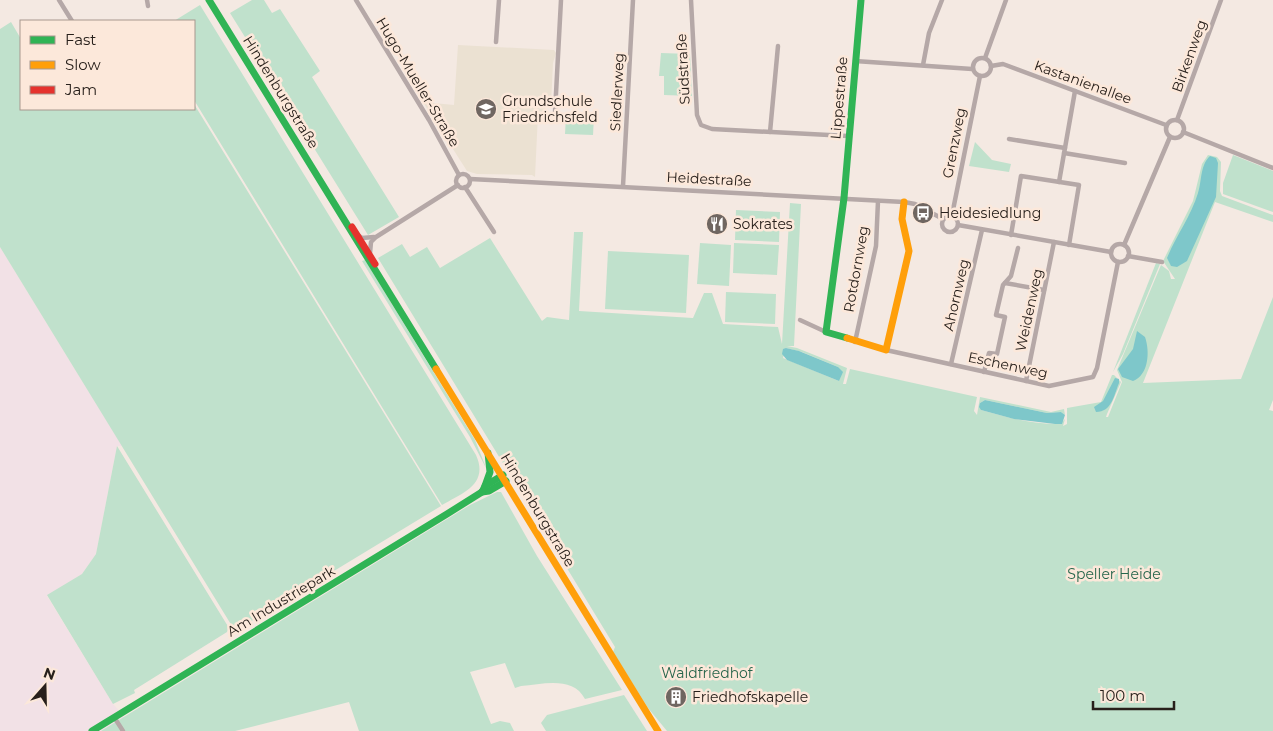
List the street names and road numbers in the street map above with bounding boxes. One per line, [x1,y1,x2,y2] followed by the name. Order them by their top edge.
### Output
[372,14,464,150] street label: Hugo-Mueller-Straße
[1168,17,1210,95] street label: Birkenweg
[239,32,323,152] street label: Hindenburgstraße
[672,33,694,105] street label: Südstraße
[606,52,628,132] street label: Siedlerweg
[826,56,852,140] street label: Lippestraße
[1032,56,1134,108] street label: Kastanienallee
[938,106,970,180] street label: Grenzweg
[666,168,752,190] street label: Heidestraße
[840,224,872,314] street label: Rotdornweg
[939,257,973,333] street label: Ahornweg
[1011,267,1047,353] street label: Weidenweg
[966,348,1050,382] street label: Eschenweg
[497,450,579,570] street label: Hindenburgstraße
[224,561,339,640] street label: Am Industriepark

